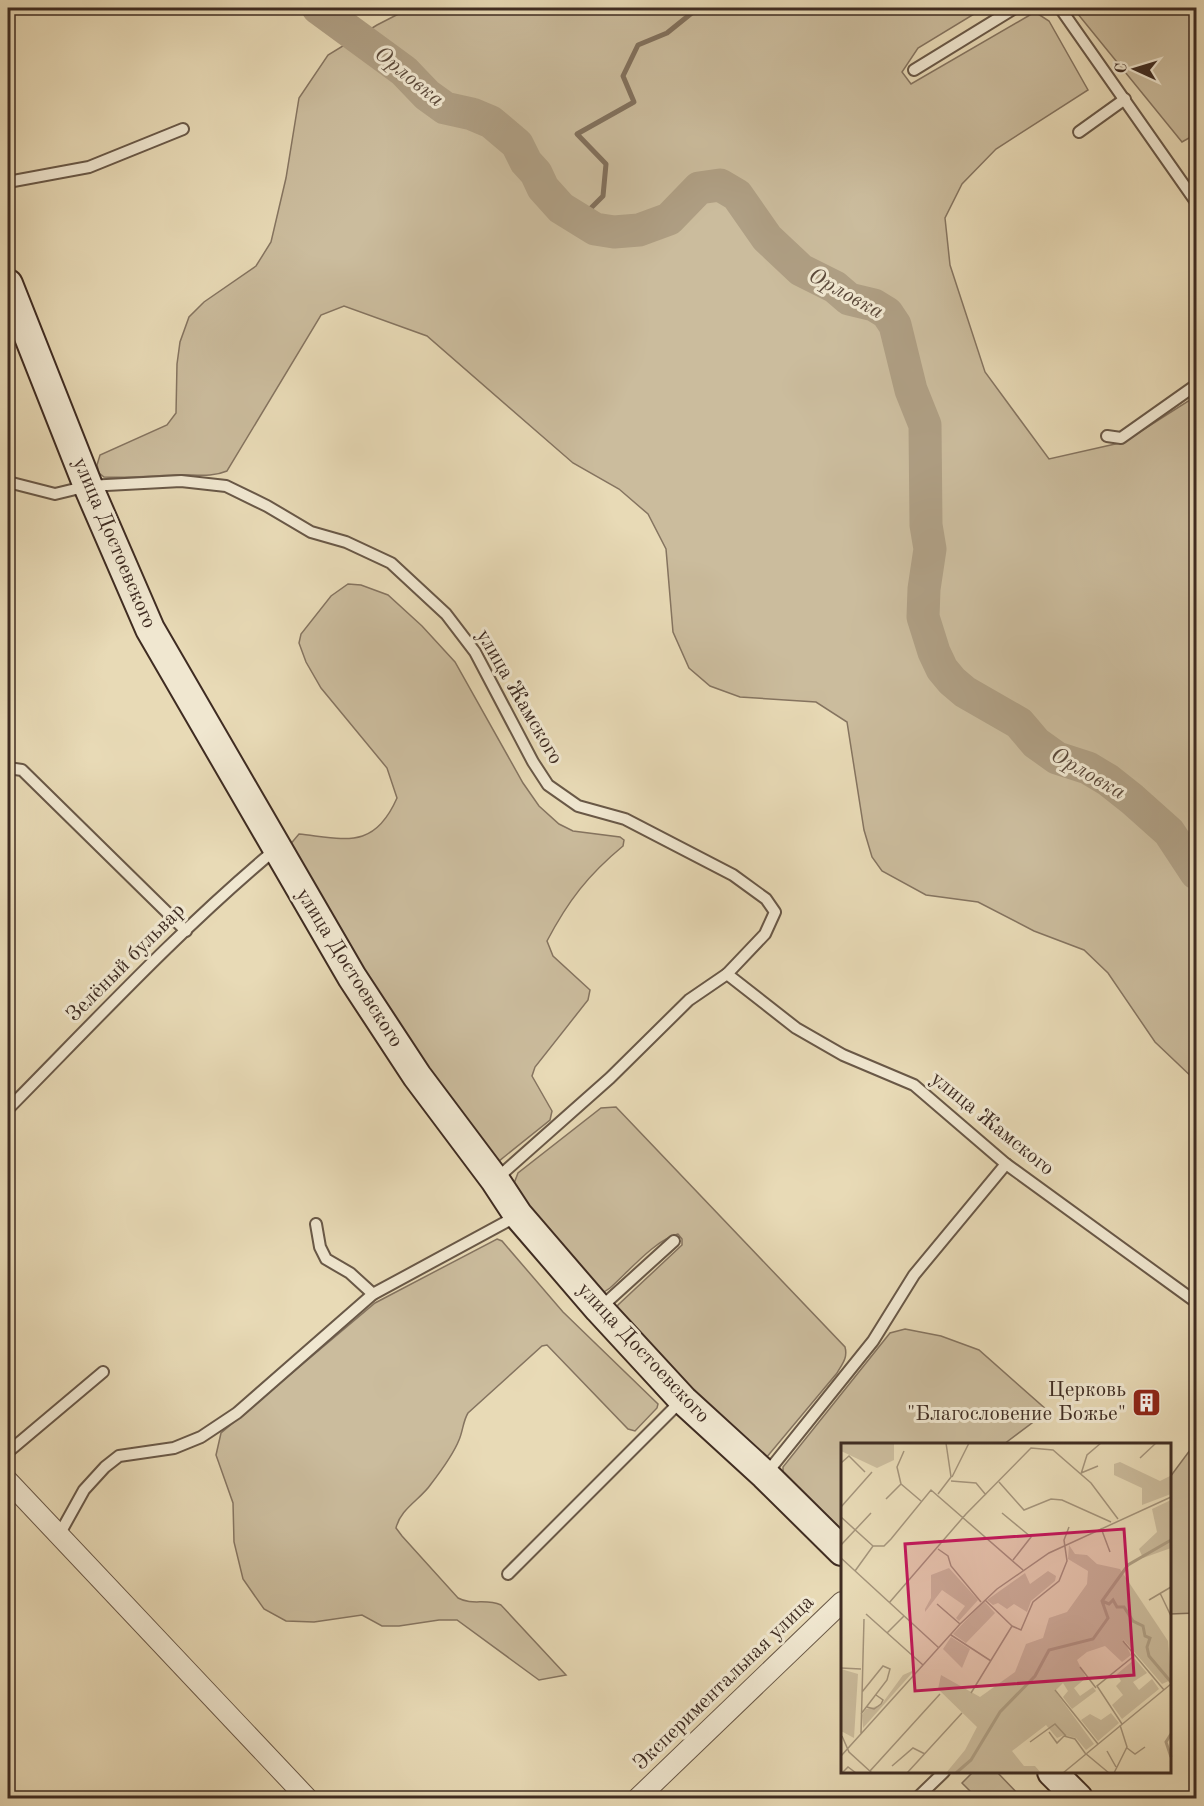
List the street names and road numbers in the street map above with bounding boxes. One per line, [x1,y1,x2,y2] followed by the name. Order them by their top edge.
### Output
[69,454,159,632] street label: улица Достоевского
[472,626,566,768] street label: улица Жамского
[292,885,406,1051] street label: улица Достоевского
[63,900,189,1026] street label: Зелёный бульвар
[926,1068,1058,1180] street label: улица Жамского
[573,1279,713,1427] street label: улица Достоевского
[630,1591,818,1775] street label: Экспериментальная улица

